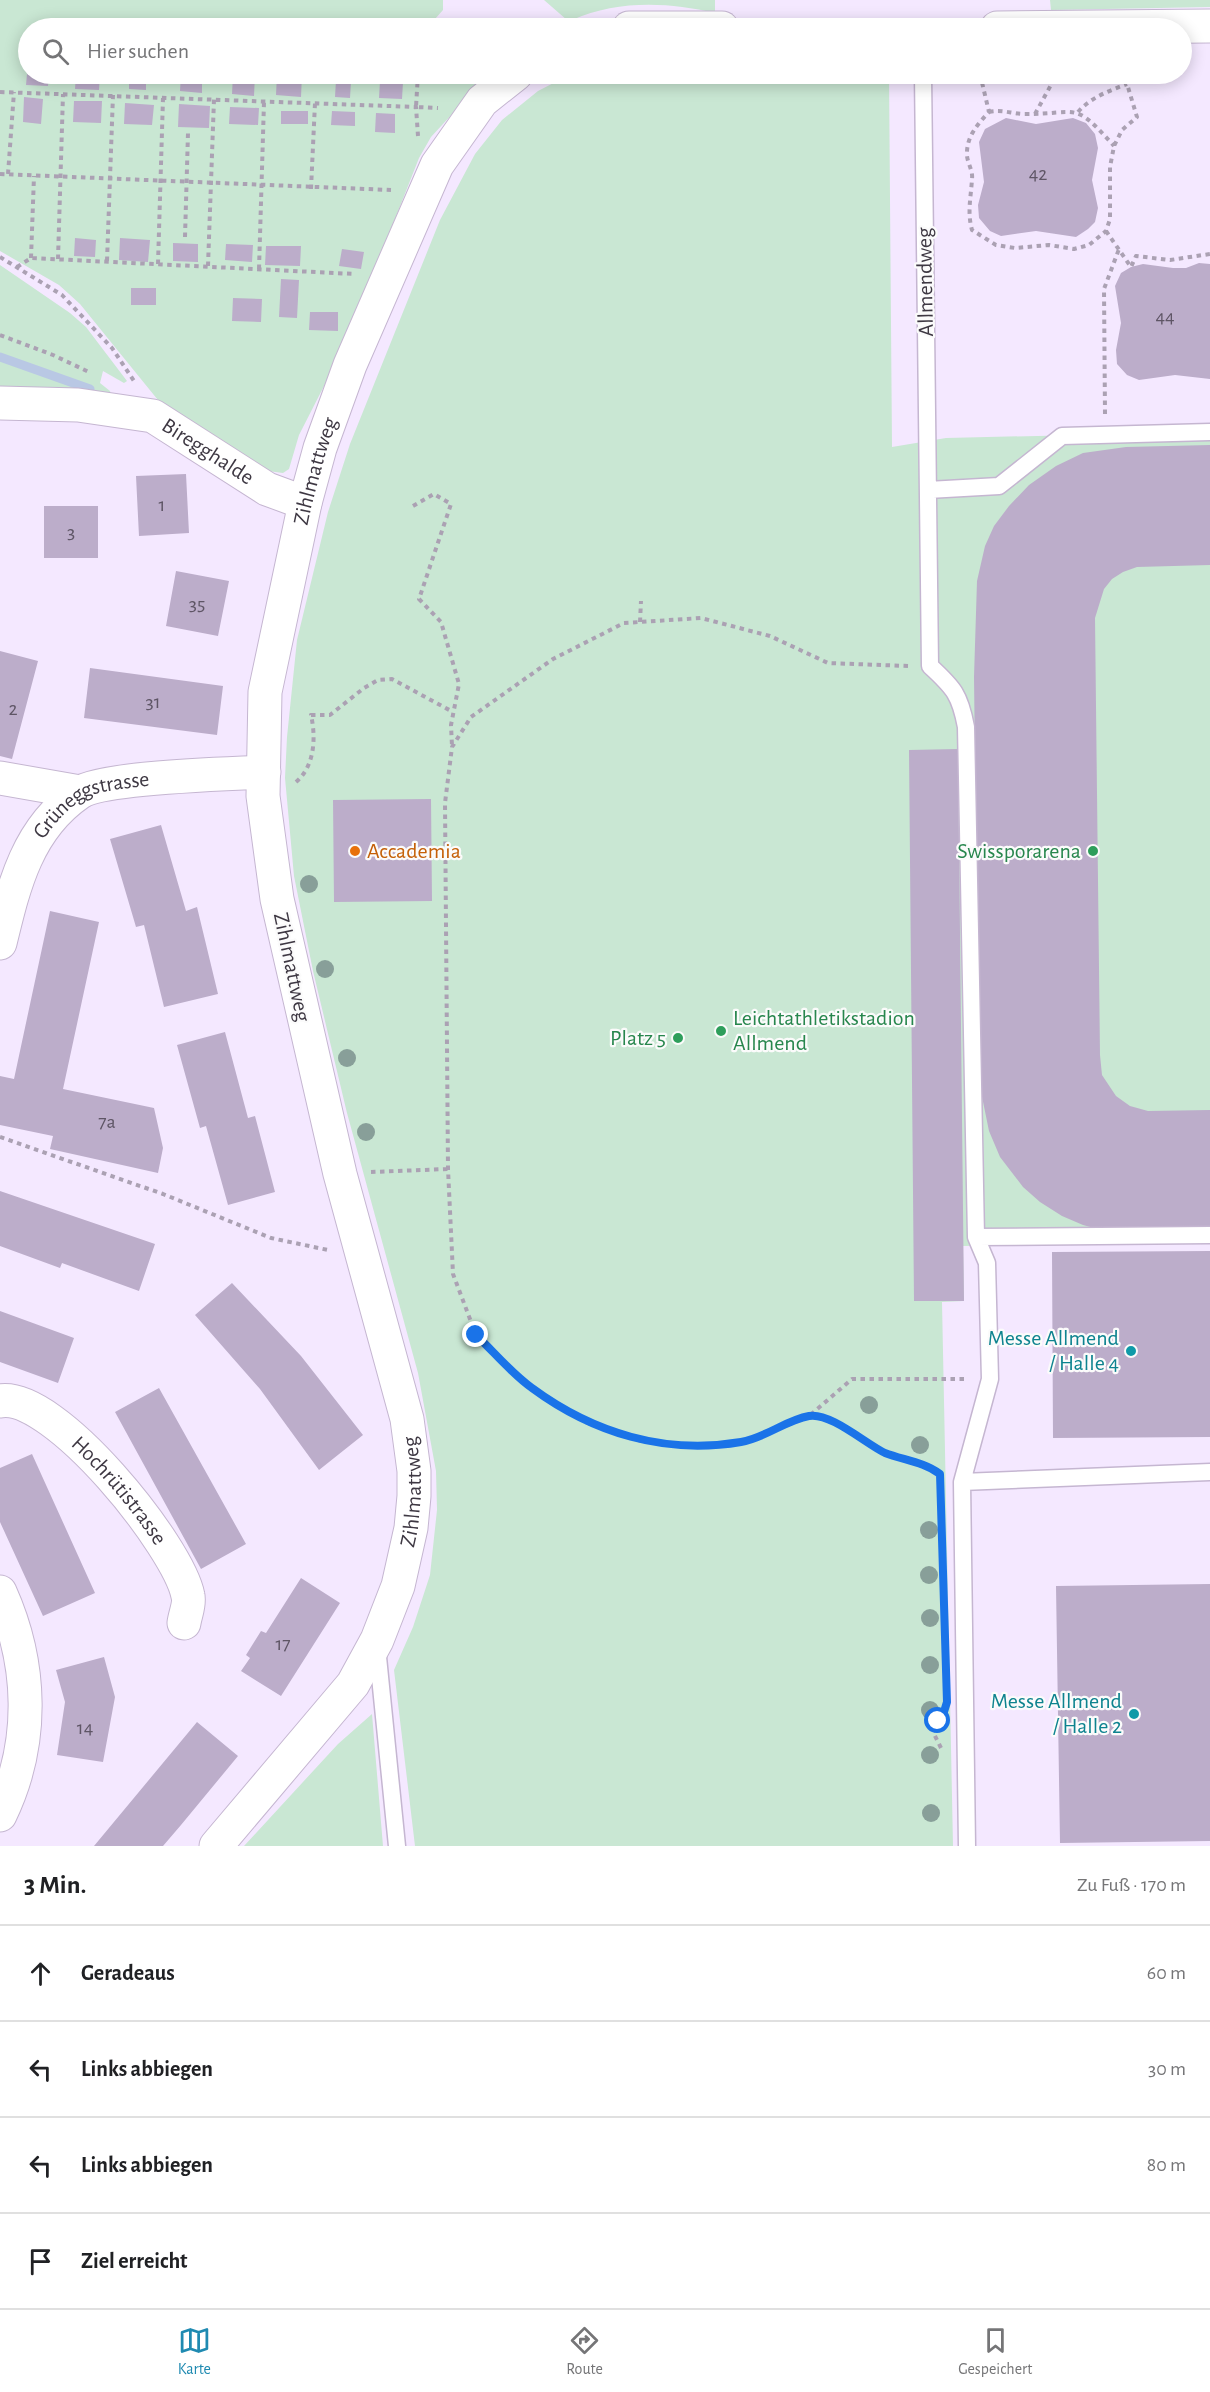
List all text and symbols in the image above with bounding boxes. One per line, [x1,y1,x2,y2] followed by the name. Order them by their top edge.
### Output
[18,18,1192,84] search box
[39,35,72,68] icon: search
[87,40,189,62] text: Hier suchen
[1029,164,1047,184] house number: 42
[913,227,937,337] street label: Allmendweg
[1155,307,1175,327] house number: 44
[158,414,258,489] street label: Biregghalde
[290,414,341,527] street label: Zihlmattweg
[159,495,165,515] house number: 1
[67,522,75,542] house number: 3
[189,594,205,614] house number: 35
[145,692,161,712] house number: 31
[8,699,18,719] house number: 2
[29,768,150,842] street label: Grüneggstrasse
[367,840,461,862] place label: Accademia
[957,840,1081,862] place label: Swissporarena
[348,844,362,858] marker: Accademia
[1086,844,1100,858] marker: Swissporarena
[270,911,314,1024] street label: Zihlmattweg
[733,1007,915,1054] place label: Leichtathletikstadion Allmend
[714,1024,728,1038] marker: Leichtathletikstadion Allmend
[610,1027,666,1049] place label: Platz 5
[671,1031,685,1045] marker: Platz 5
[98,1112,116,1132] house number: 7a
[462,1321,488,1347] route end
[988,1327,1119,1374] place label: Messe Allmend / Halle 4
[1124,1344,1138,1358] marker: Messe Allmend / Halle 4
[67,1432,171,1549] street label: Hochrütistrasse
[396,1435,425,1549] street label: Zihlmattweg
[275,1634,291,1654] house number: 17
[991,1690,1122,1737] place label: Messe Allmend / Halle 2
[924,1707,950,1733] route start
[1127,1707,1141,1721] marker: Messe Allmend / Halle 2
[77,1718,93,1738] house number: 14
[24,1872,86,1898] text: 3 Min.
[1077,1875,1186,1895] text: Zu Fuß · 170 m
[24,1957,57,1990] icon: ahead
[81,1962,175,1984] text: Geradeaus
[1147,1963,1186,1983] text: 60 m
[24,2053,57,2086] icon: left
[81,2058,213,2080] text: Links abbiegen
[1148,2059,1186,2079] text: 30 m
[24,2149,57,2182] icon: left
[81,2154,213,2176] text: Links abbiegen
[1147,2155,1186,2175] text: 80 m
[24,2245,57,2278] icon: arrive
[81,2250,188,2272] text: Ziel erreicht
[178,2324,211,2379] tab: Karte
[566,2324,603,2379] tab: Route
[958,2324,1032,2379] tab: Gespeichert

